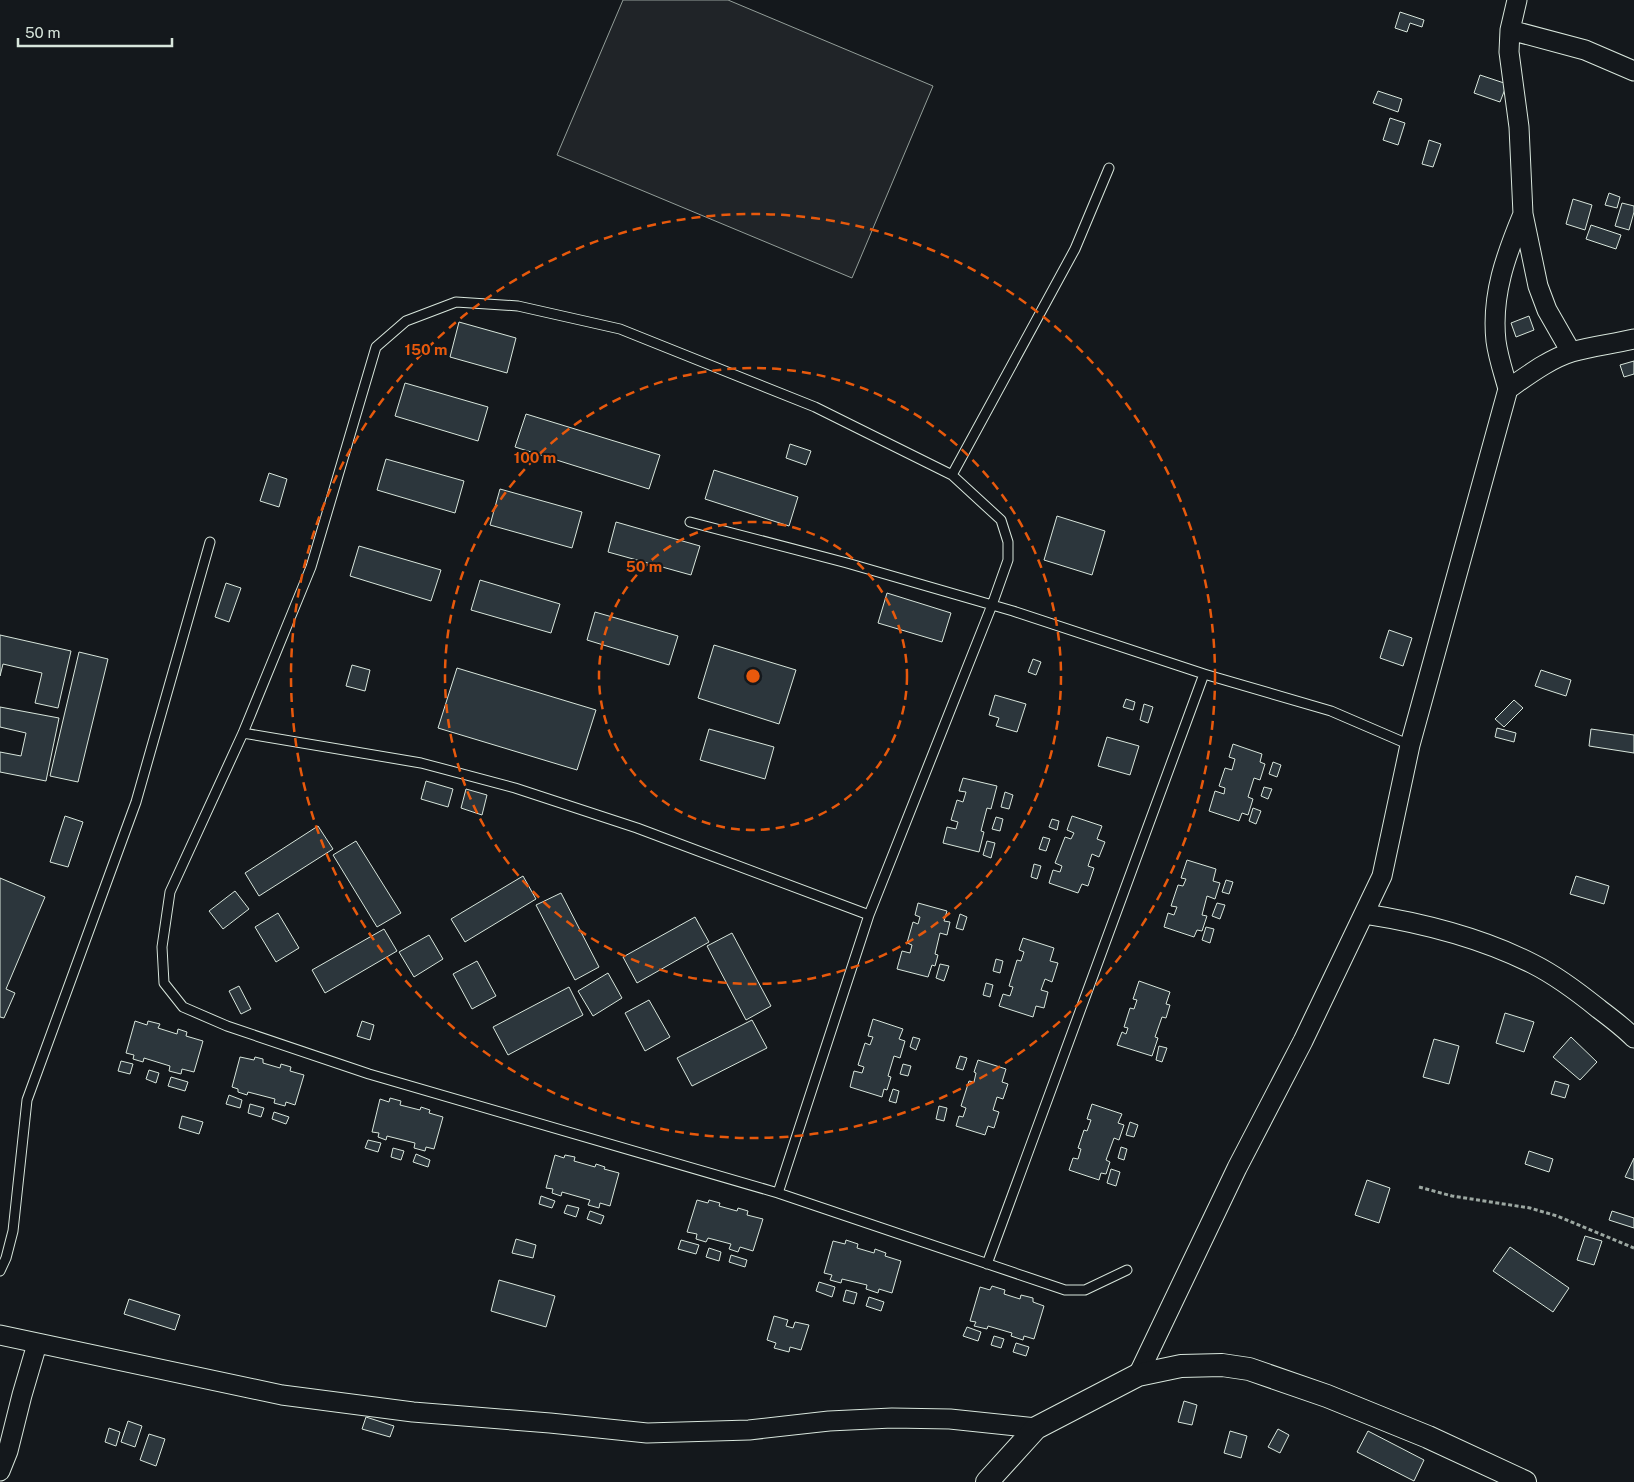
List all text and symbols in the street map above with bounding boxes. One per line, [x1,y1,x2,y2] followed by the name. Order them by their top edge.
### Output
[18,15,171,47] scale bar
[25,24,60,41] text: 50 m
[404,341,448,358] text: 150 m
[514,449,556,466] text: 100 m
[626,558,662,575] text: 50 m
[744,667,762,685] centre of rings

